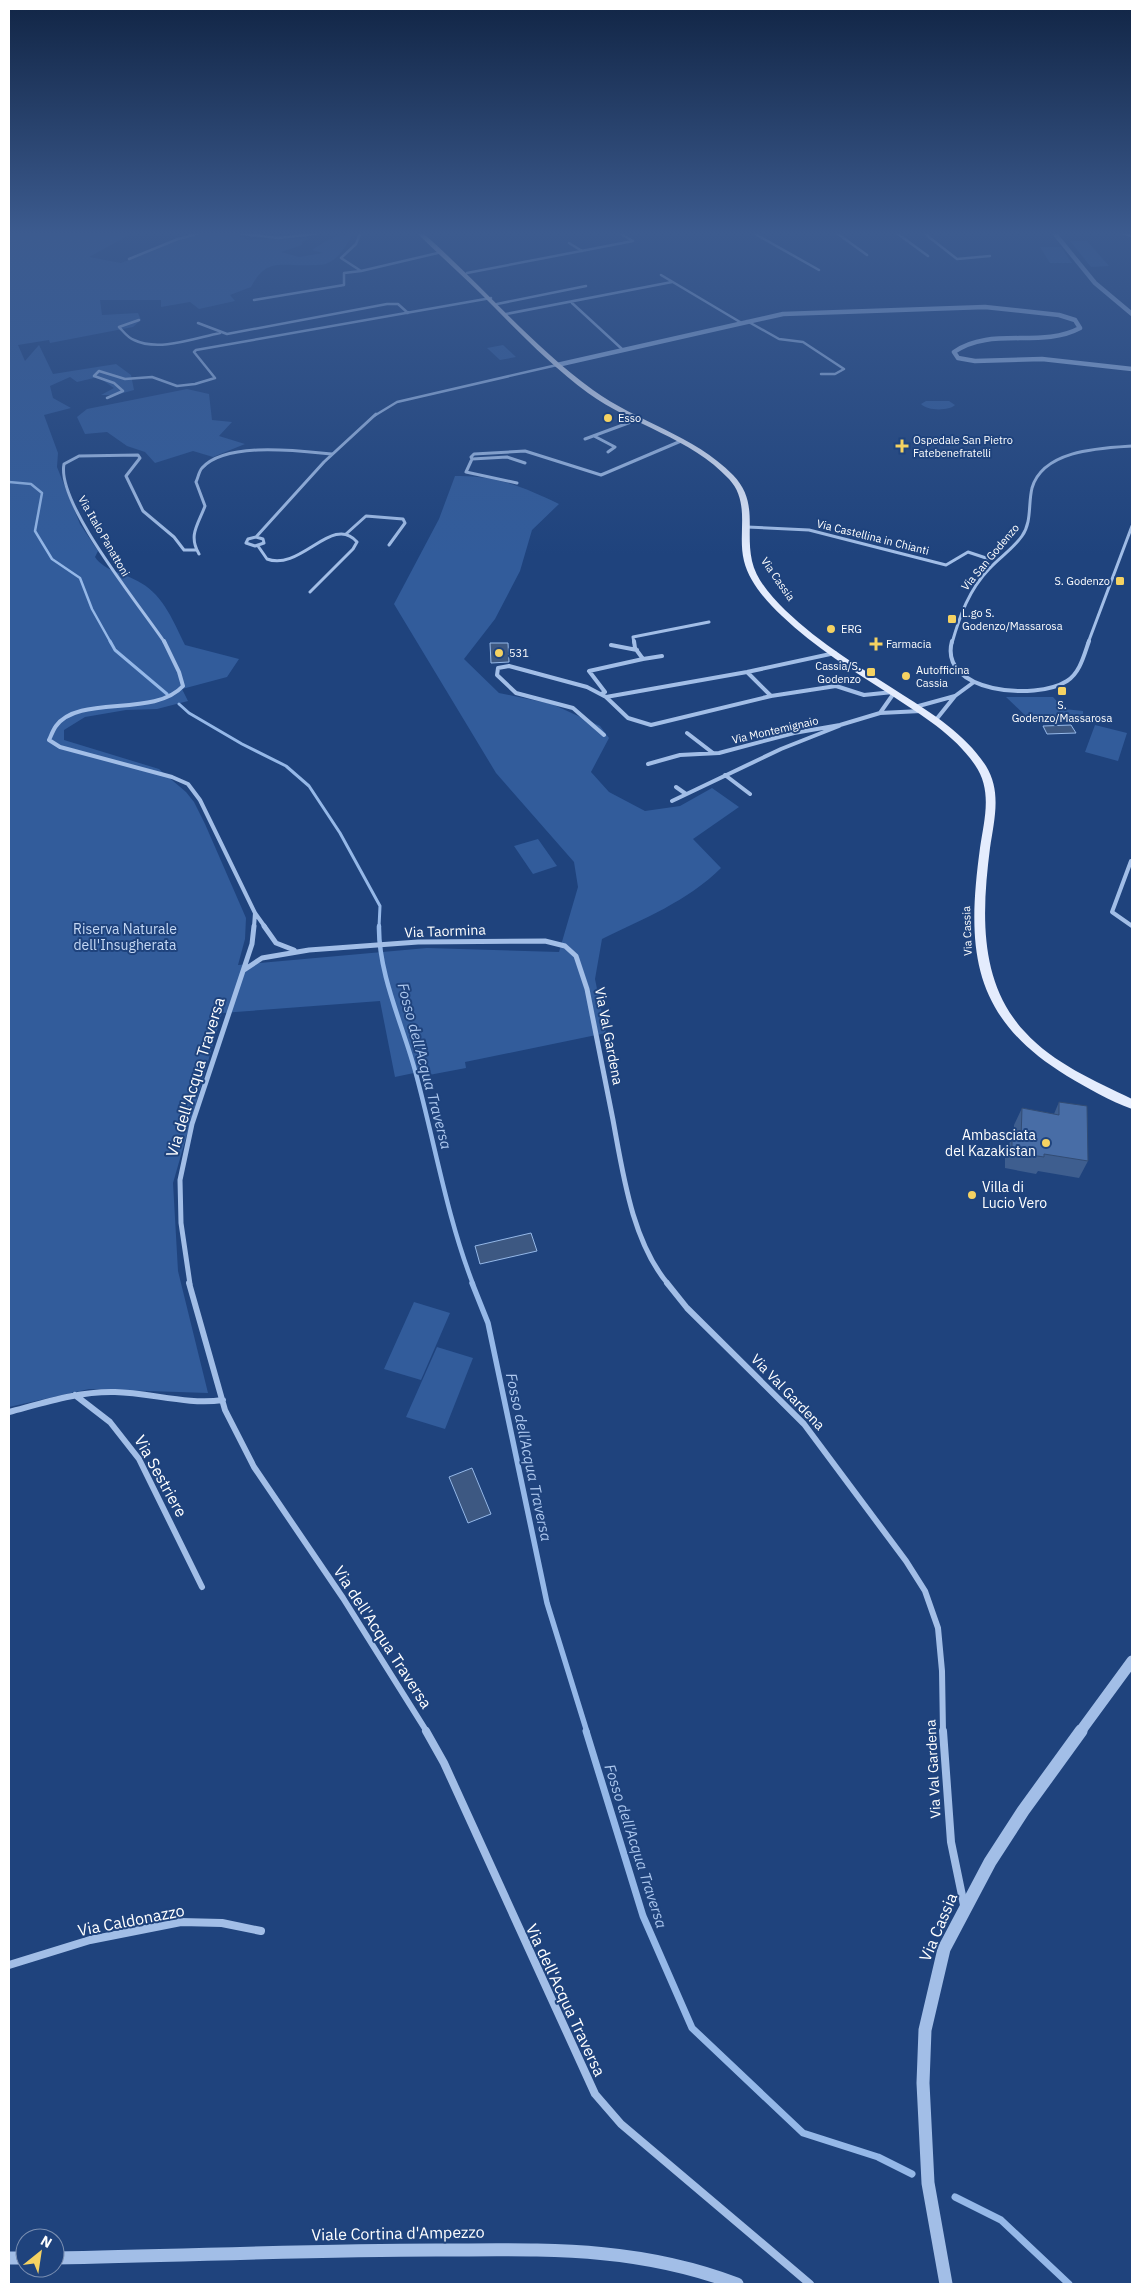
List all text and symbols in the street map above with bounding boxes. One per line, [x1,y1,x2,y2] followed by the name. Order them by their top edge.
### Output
[618,411,641,425] place label: Esso
[602,412,614,424] marker: Esso
[913,433,1013,460] place label: Ospedale San Pietro Fatebenefratelli
[895,439,909,453] marker: Ospedale San Pietro Fatebenefratelli
[75,493,133,579] street label: Via Italo Panattoni
[815,516,931,558] street label: Via Castellina in Chianti
[958,521,1022,593] street label: Via San Godenzo
[758,555,798,604] street label: Via Cassia
[1054,574,1110,588] place label: S. Godenzo
[1114,575,1126,587] marker: S. Godenzo
[962,606,1063,633] place label: L.go S. Godenzo/Massarosa
[946,613,958,625] marker: L.go S. Godenzo/Massarosa
[841,622,862,636] place label: ERG
[825,623,837,635] marker: ERG
[886,637,931,651] place label: Farmacia
[870,638,882,650] marker: Farmacia
[509,646,529,660] place label: 531
[493,647,505,659] marker: 531
[815,659,861,686] place label: Cassia/S. Godenzo
[916,663,970,690] place label: Autofficina Cassia
[865,666,877,678] marker: Cassia/S. Godenzo
[900,670,912,682] marker: Autofficina Cassia
[1056,685,1068,697] marker: S. Godenzo/Massarosa
[1012,698,1112,725] place label: S. Godenzo/Massarosa
[730,713,820,747] street label: Via Montemignaio
[959,906,975,956] street label: Via Cassia
[73,920,177,954] park label: Riserva Naturale dell'Insugherata
[404,921,487,941] street label: Via Taormina
[394,981,456,1152] water label: Fosso dell'Acqua Traversa
[591,986,627,1087] street label: Via Val Gardena
[161,994,229,1159] street label: Via dell'Acqua Traversa
[945,1126,1037,1160] place label: Ambasciata del Kazakistan
[1040,1137,1052,1149] marker: Ambasciata del Kazakistan
[982,1178,1047,1212] place label: Villa di Lucio Vero
[966,1189,978,1201] marker: Villa di Lucio Vero
[747,1350,829,1434] street label: Via Val Gardena
[502,1371,556,1543] water label: Fosso dell'Acqua Traversa
[130,1431,192,1521] street label: Via Sestriere
[329,1562,437,1712] street label: Via dell'Acqua Traversa
[921,1719,945,1819] street label: Via Val Gardena
[600,1762,672,1931] water label: Fosso dell'Acqua Traversa
[915,1889,962,1964] street label: Via Cassia
[76,1900,186,1940] street label: Via Caldonazzo
[522,1920,610,2080] street label: Via dell'Acqua Traversa
[311,2221,485,2245] street label: Viale Cortina d'Ampezzo
[15,2228,65,2278] north arrow
[38,2231,55,2252] text: N

